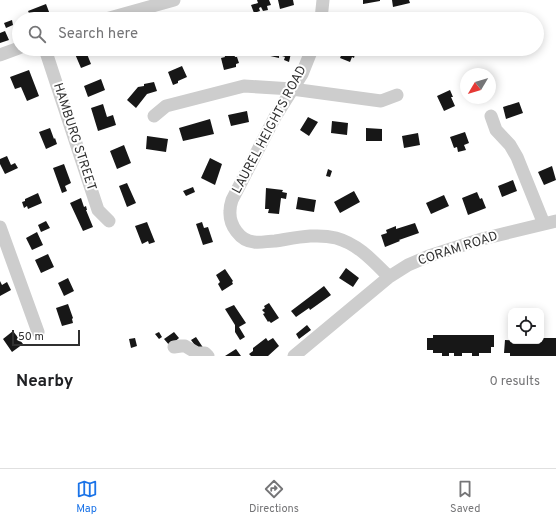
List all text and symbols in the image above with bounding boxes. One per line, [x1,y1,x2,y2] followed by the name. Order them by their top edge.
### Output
[12,12,544,56] search box
[26,23,48,45] icon: search
[58,25,138,44] text: Search here
[229,63,311,197] street label: LAUREL HEIGHTS ROAD
[460,68,496,104] north arrow
[49,81,99,193] street label: HAMBURG STREET
[416,229,500,269] street label: CORAM ROAD
[508,308,544,344] map controls
[508,308,544,344] button: locate
[12,328,80,347] scale bar
[18,330,44,344] text: 50 m
[16,371,73,393] text: Nearby
[489,374,540,390] text: 0 results
[76,478,98,516] tab: Map
[249,478,299,516] tab: Directions
[450,478,480,516] tab: Saved

